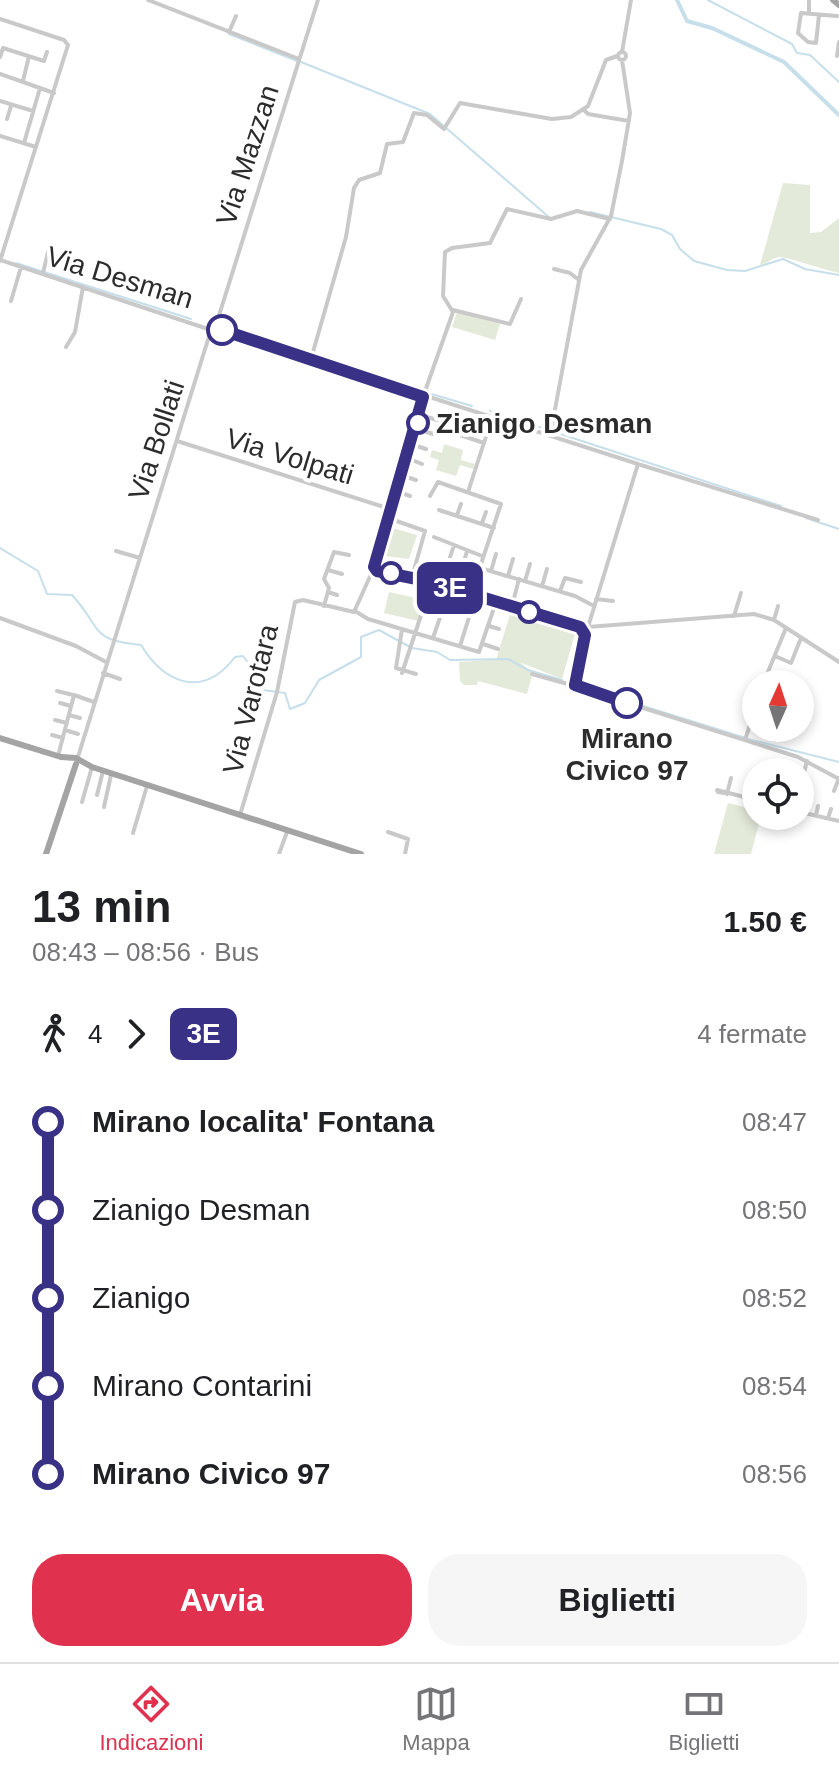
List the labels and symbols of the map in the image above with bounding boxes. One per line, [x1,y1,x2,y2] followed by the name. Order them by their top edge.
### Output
[210,81,285,229] street label: Via Mazzan
[43,240,197,315] street label: Via Desman
[207,315,237,345] unlabelled marker
[123,376,190,504] street label: Via Bollati
[436,408,652,439] place label: Zianigo Desman
[407,412,429,434] marker: Zianigo Desman
[222,422,357,491] street label: Via Volpati
[380,562,402,584] unlabelled marker
[414,562,486,614] line badge: 3E
[518,601,540,623] unlabelled marker
[217,621,284,777] street label: Via Varotara
[742,670,814,742] north arrow
[612,688,642,718] marker: Mirano Civico 97
[566,723,688,786] place label: Mirano Civico 97

